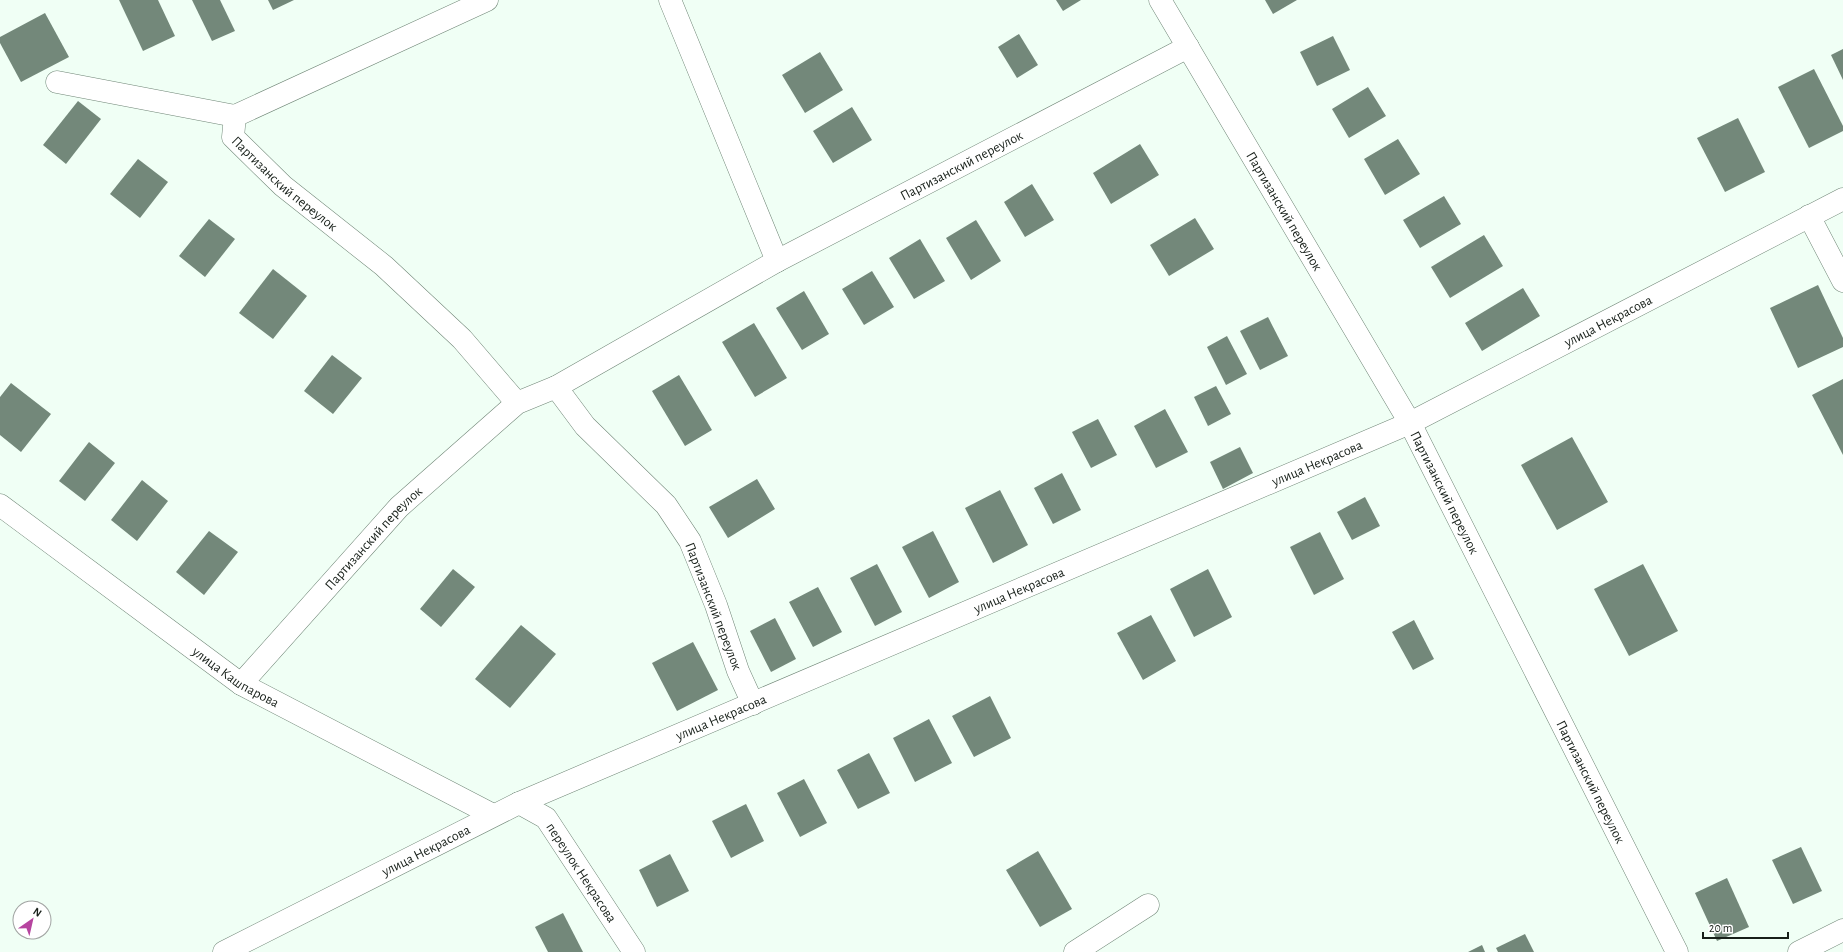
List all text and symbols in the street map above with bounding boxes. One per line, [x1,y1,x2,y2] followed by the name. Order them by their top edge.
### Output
[898,128,1026,204] street label: Партизанский переулок
[229,134,340,234] street label: Партизанский переулок
[1243,149,1325,274] street label: Партизанский переулок
[1561,293,1655,350] street label: улица Некрасова
[1407,429,1481,557] street label: Партизанский переулок
[1269,438,1365,489] street label: улица Некрасова
[322,484,425,593] street label: Партизанский переулок
[682,541,744,673] street label: Партизанский переулок
[971,565,1067,617] street label: улица Некрасова
[189,644,281,711] street label: улица Кашпарова
[673,692,769,744] street label: улица Некрасова
[1553,718,1627,846] street label: Партизанский переулок
[543,821,619,926] street label: переулок Некрасова
[379,823,473,880] street label: улица Некрасова
[12,900,52,940] north arrow
[31,905,44,919] text: N
[1703,914,1788,940] scale bar
[1709,922,1732,934] text: 20 m

